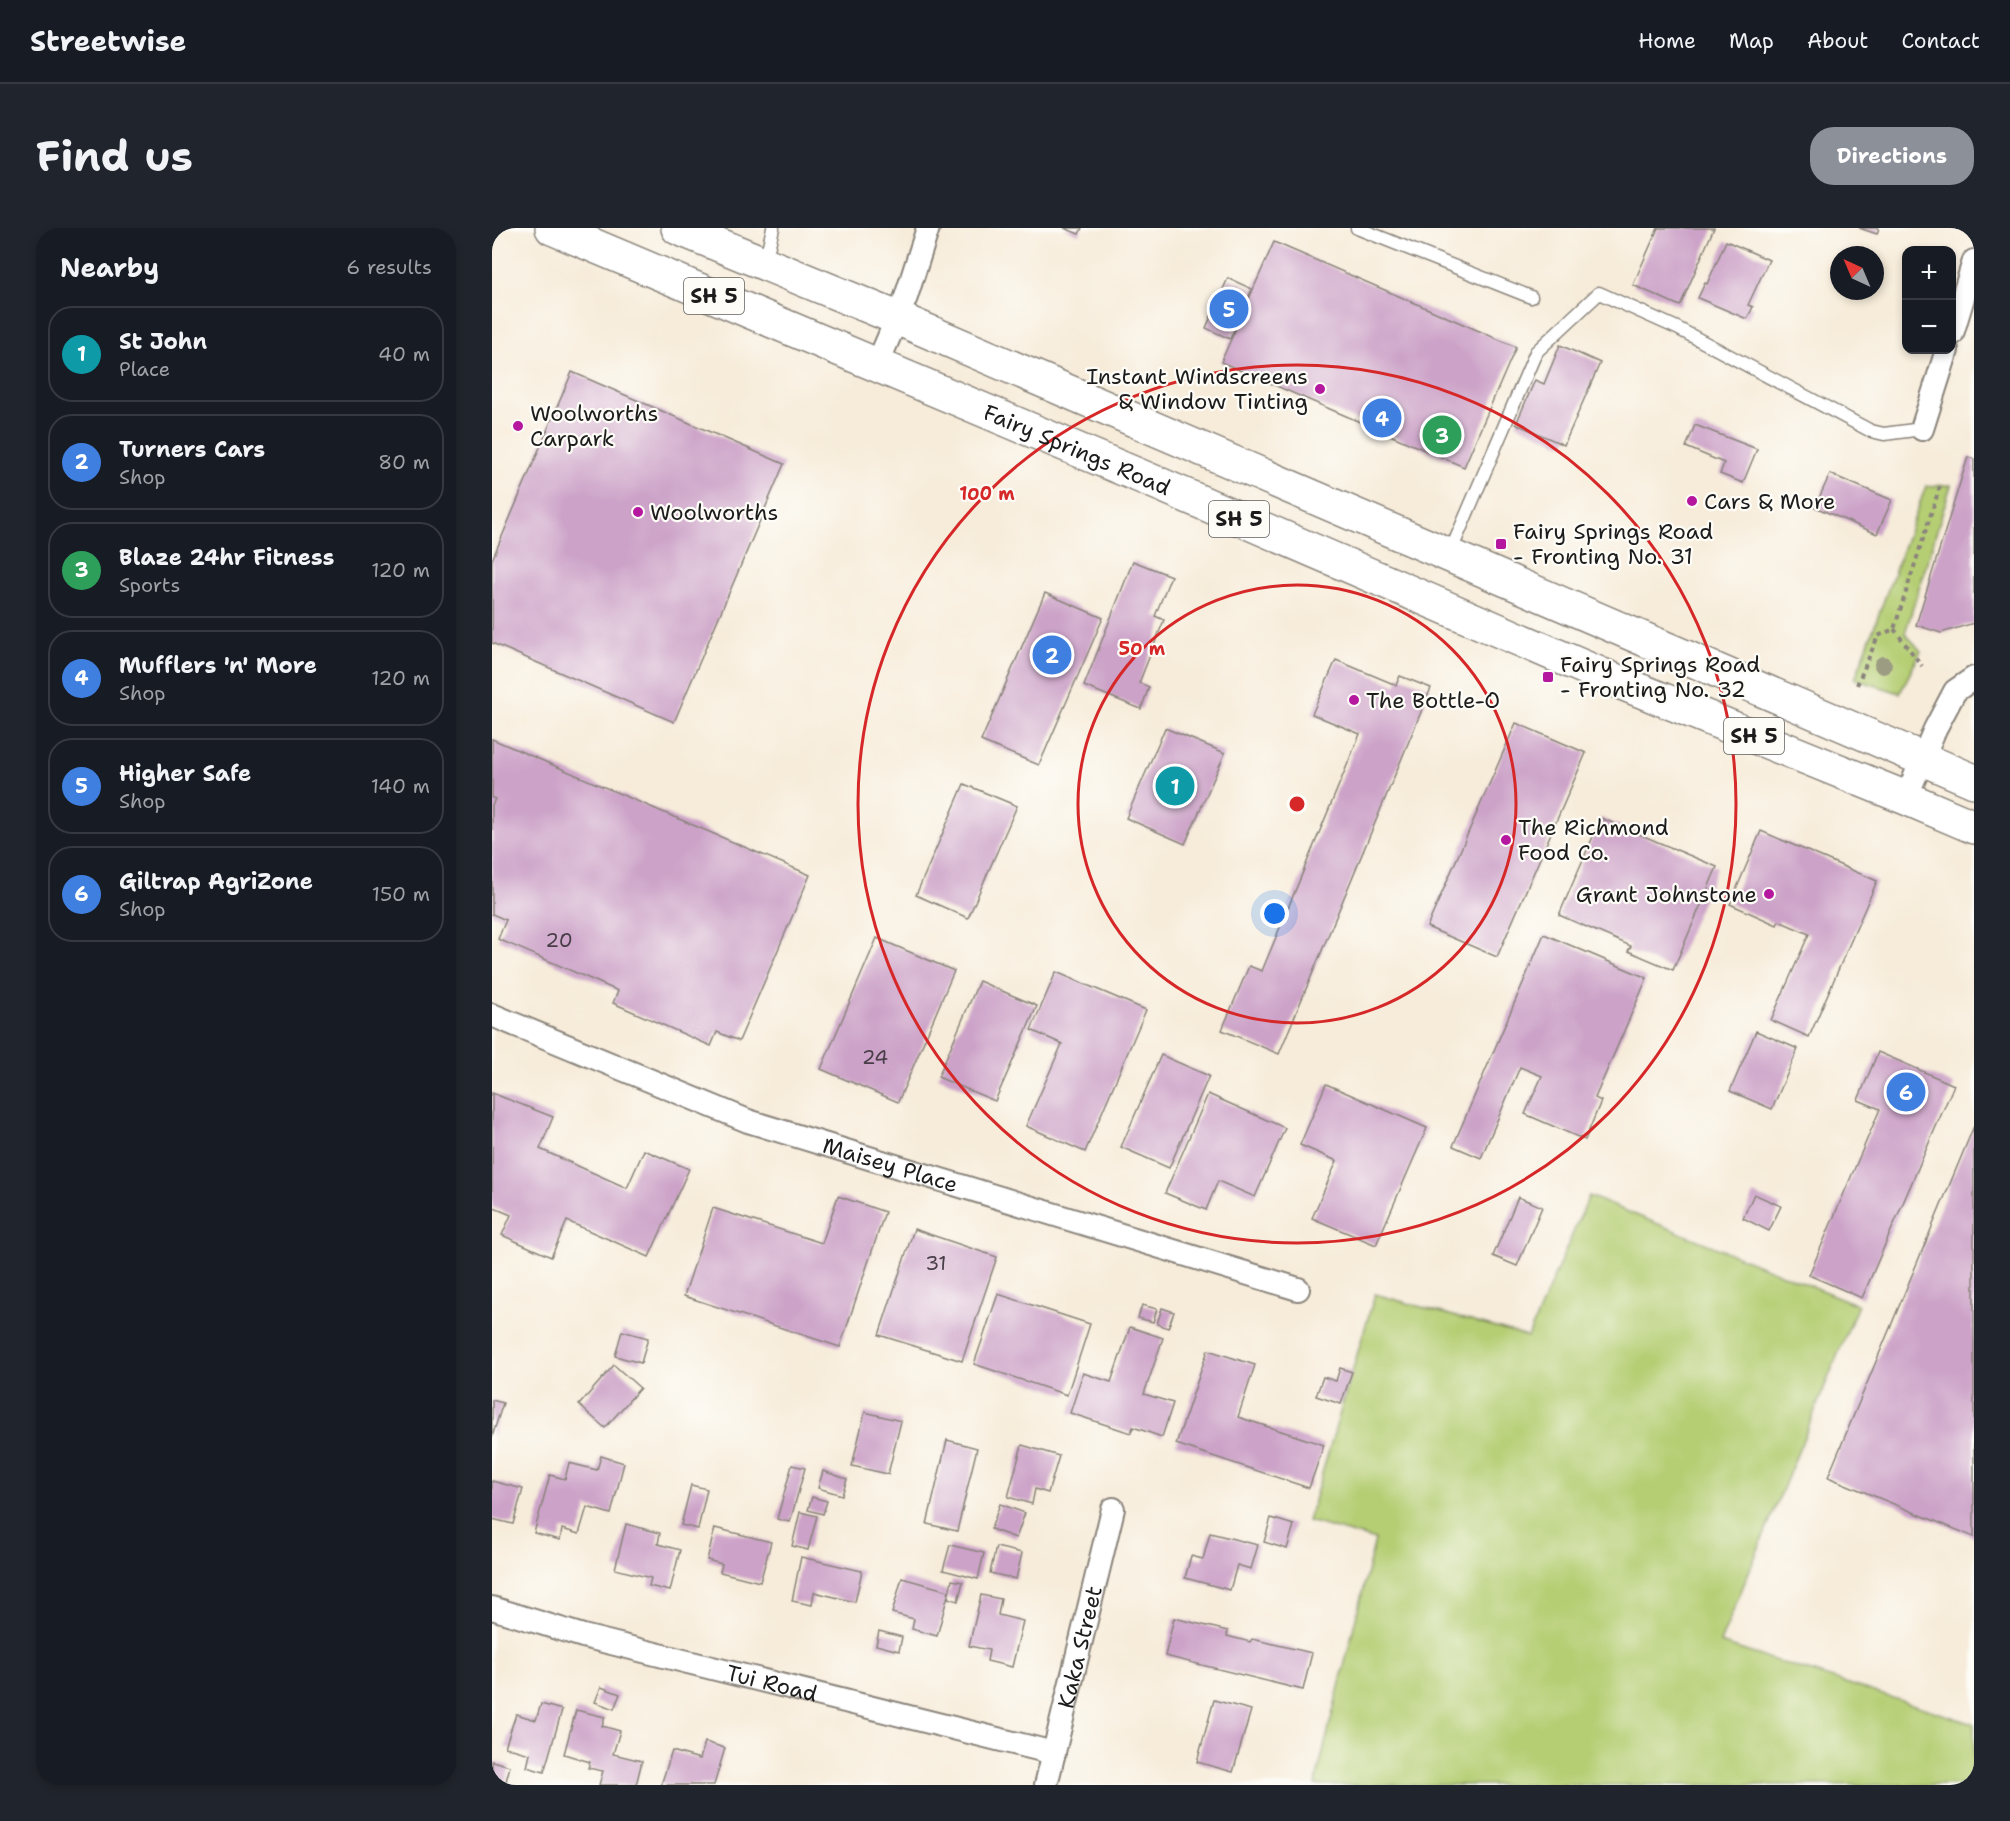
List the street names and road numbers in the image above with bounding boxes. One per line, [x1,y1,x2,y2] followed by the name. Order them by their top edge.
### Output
[684,278,744,314] road number: SH 5
[979,397,1175,502] street label: Fairy Springs Road
[1209,501,1269,537] road number: SH 5
[1724,718,1784,754] road number: SH 5
[819,1130,961,1199] street label: Maisey Place
[1051,1583,1108,1711] street label: Kaka Street
[724,1658,821,1708] street label: Tui Road

